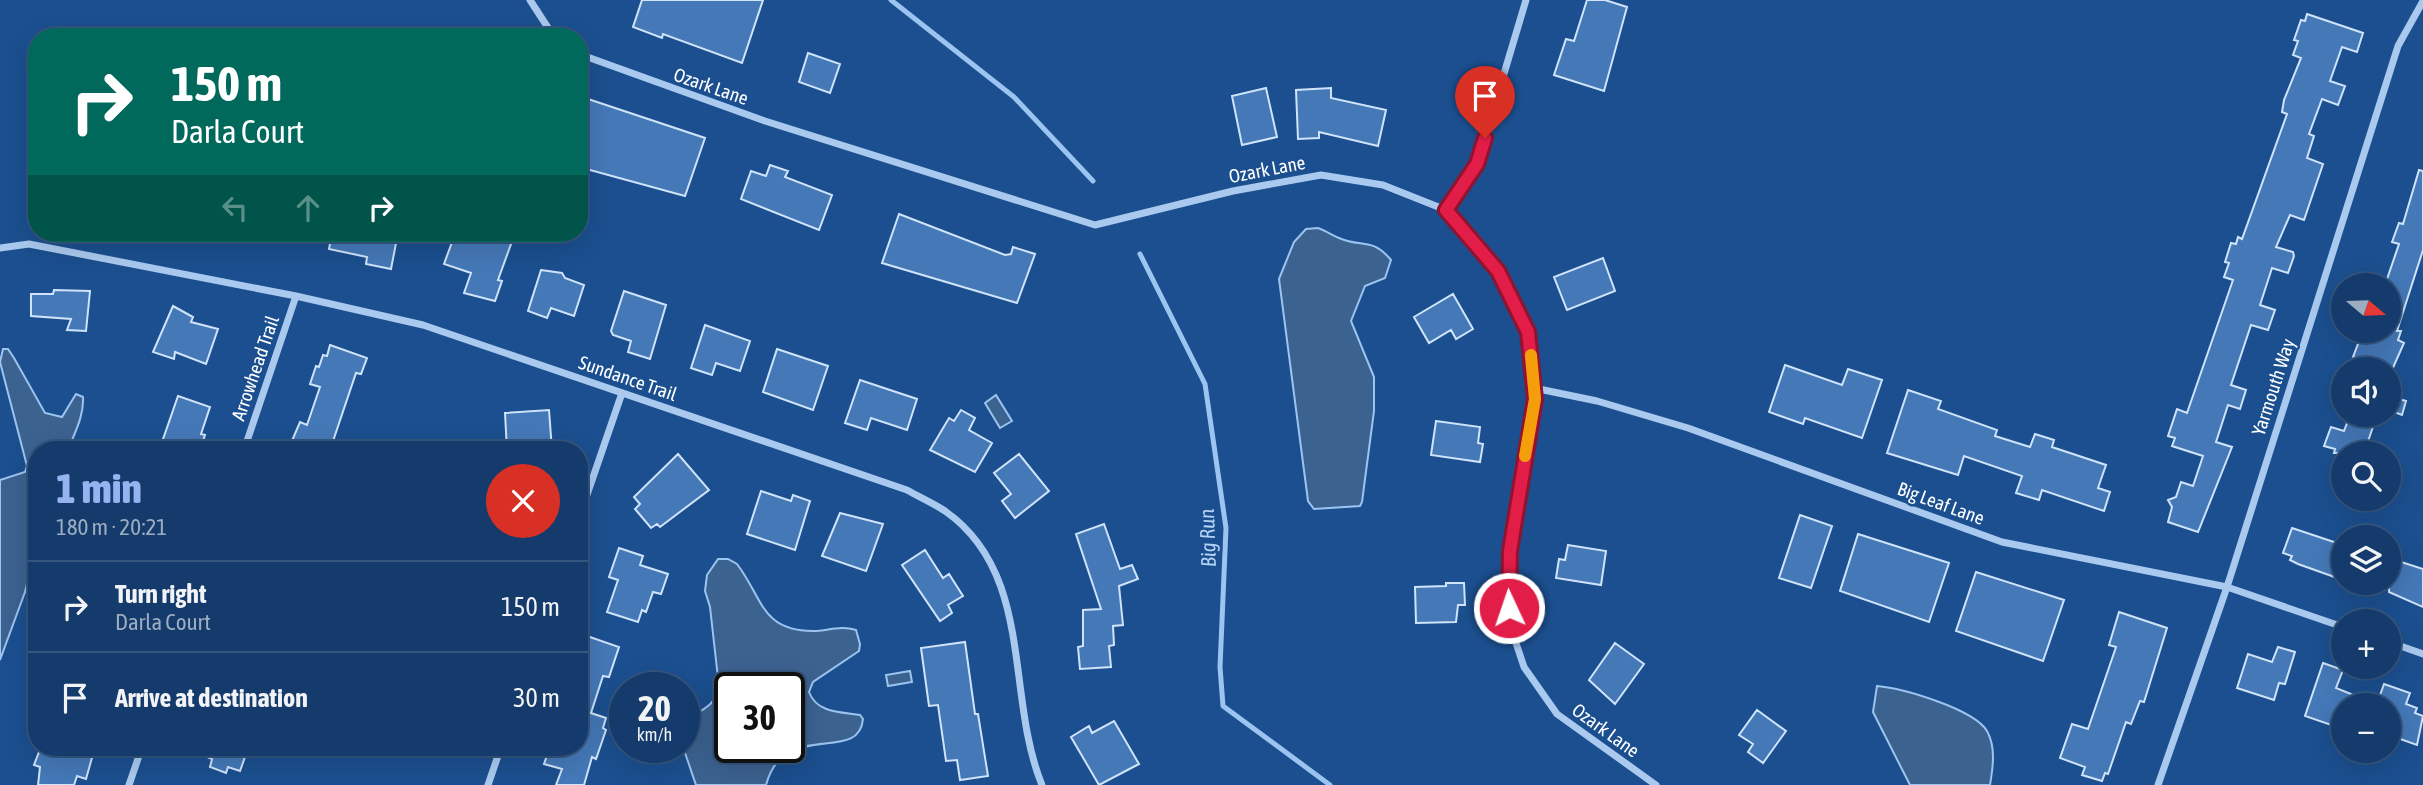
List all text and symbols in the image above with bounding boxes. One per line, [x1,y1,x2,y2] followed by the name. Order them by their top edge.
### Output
[171,55,282,111] text: 150 m
[56,56,147,147] icon: right
[671,63,751,109] street label: Ozark Lane
[1455,66,1515,138] pin
[1466,77,1504,115] icon: arrive
[171,113,304,150] text: Darla Court
[1227,151,1307,187] street label: Ozark Lane
[216,189,254,227] icon: left
[289,189,327,227] icon: ahead
[362,189,400,227] icon: right
[2331,273,2401,343] north arrow
[2331,273,2401,763] map controls
[227,313,283,423] street label: Arrowhead Trail
[2247,336,2299,438] street label: Yarmouth Way
[576,351,680,405] street label: Sundance Trail
[2331,357,2401,427] button: sound
[2331,441,2401,511] button: search
[56,464,142,512] text: 1 min
[486,464,560,538] button: close
[1895,477,1987,529] street label: Big Leaf Lane
[1194,508,1220,568] water label: Big Run
[56,514,167,540] text: 180 m · 20:21
[2331,525,2401,595] button: layers
[1472,571,1546,645] position arrow
[115,579,206,609] text: Turn right
[56,588,94,626] icon: right
[501,592,560,622] text: 150 m
[115,609,211,635] text: Darla Court
[2331,609,2401,679] button: +
[714,672,805,763] speed limit sign: 30
[56,679,94,717] icon: arrive
[115,683,308,713] text: Arrive at destination
[513,683,560,713] text: 30 m
[638,688,671,728] text: 20
[2331,693,2401,763] button: −
[1568,698,1644,762] street label: Ozark Lane
[637,724,672,745] text: km/h

